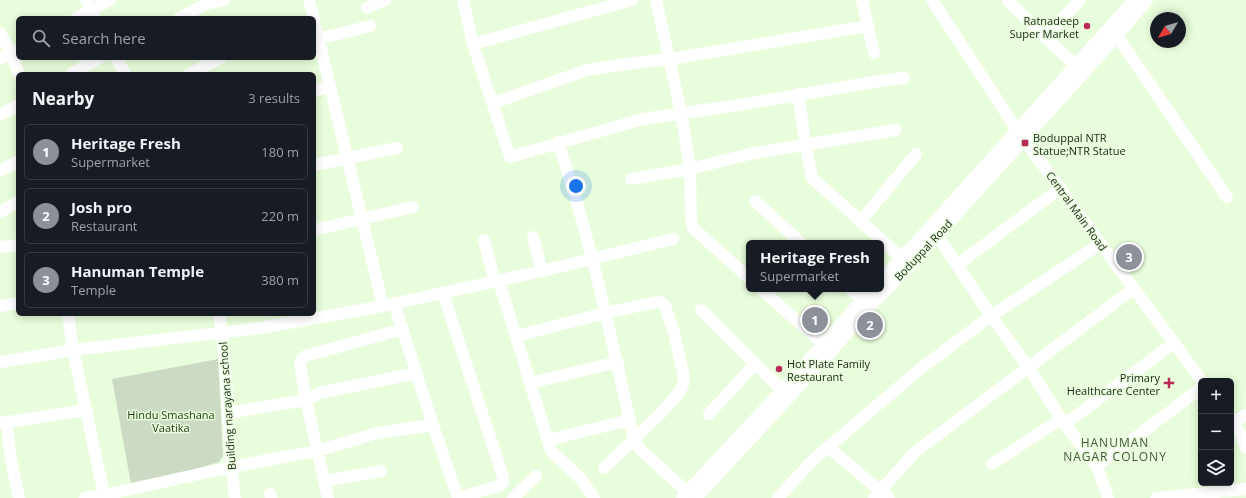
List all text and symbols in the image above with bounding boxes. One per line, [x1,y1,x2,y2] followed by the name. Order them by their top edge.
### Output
[1150,12,1186,48] north arrow
[1010,13,1079,41] place label: Ratnadeep Super Market
[16,16,316,60] search box
[1082,21,1092,31] marker: Ratnadeep Super Market
[30,27,52,49] icon: search
[62,28,146,48] text: Search here
[32,87,94,110] text: Nearby
[248,89,300,107] text: 3 results
[1033,130,1126,158] place label: Boduppal NTR Statue;NTR Statue
[71,133,181,153] text: Heritage Fresh
[1020,138,1030,148] marker: Boduppal NTR Statue;NTR Statue
[42,143,50,161] text: 1
[261,143,299,161] text: 180 m
[71,153,150,171] text: Supermarket
[1043,168,1111,254] street label: Central Main Road
[566,176,586,196] your location
[71,197,132,217] text: Josh pro
[42,207,50,225] text: 2
[261,207,299,225] text: 220 m
[891,216,955,284] street label: Boduppal Road
[71,217,138,235] text: Restaurant
[746,240,884,292] popup
[1116,242,1142,272] pin: 3
[760,247,870,267] text: Heritage Fresh
[71,261,204,281] text: Hanuman Temple
[760,267,839,285] text: Supermarket
[42,271,50,289] text: 3
[261,271,299,289] text: 380 m
[71,281,116,299] text: Temple
[802,305,828,335] pin: 1
[857,310,883,340] pin: 2
[215,341,239,471] street label: Building narayana school
[787,356,870,384] place label: Hot Plate Family Restaurant
[774,364,784,374] marker: Hot Plate Family Restaurant
[1067,370,1161,398] place label: Primary Healthcare Center
[1163,377,1175,389] marker: Primary Healthcare Center
[1198,378,1234,486] map controls
[1198,378,1234,414] button: +
[127,407,215,435] park label: Hindu Smashana Vaatika
[1198,414,1234,450] button: −
[1063,434,1167,465] district label: HANUMAN NAGAR COLONY
[1198,450,1234,486] button: layers

